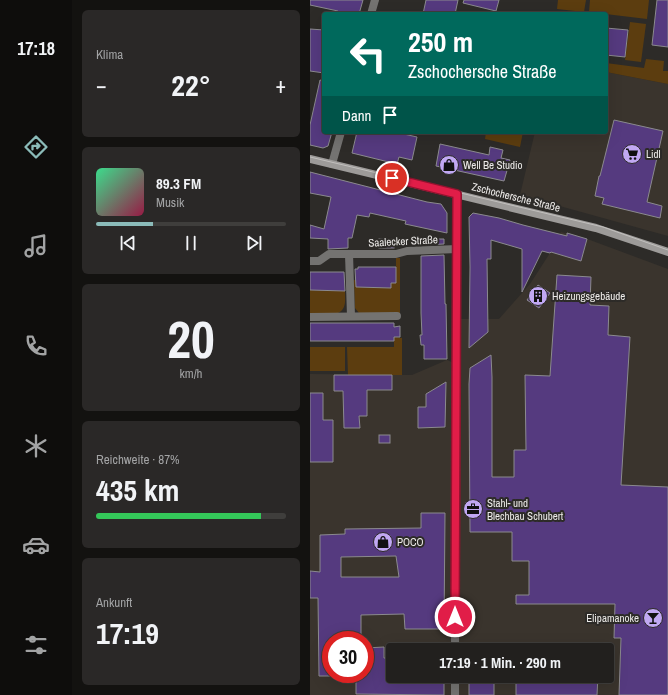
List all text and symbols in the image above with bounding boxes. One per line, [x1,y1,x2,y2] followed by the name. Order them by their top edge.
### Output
[408,23,473,61] text: 250 m
[342,28,394,80] icon: left
[17,36,55,61] text: 17:18
[96,46,123,63] text: Klima
[408,59,556,84] text: Zschochersche Straße
[171,65,211,105] text: 22°
[96,70,107,100] text: −
[275,70,286,100] text: +
[379,104,401,126] icon: arrive
[342,105,371,126] text: Dann
[22,133,50,161] icon: directions
[621,143,643,165] supermarket icon: Lidl
[646,147,661,161] place label: Lidl
[438,154,460,176] shop icon: Well Be Studio
[463,158,523,172] place label: Well Be Studio
[375,161,409,195] pin
[381,167,403,189] icon: arrive
[156,173,201,194] text: 89.3 FM
[470,179,562,215] street label: Zschochersche Straße
[156,194,184,211] text: Musik
[22,232,50,260] icon: music
[117,232,139,254] icon: previous
[180,232,202,254] icon: pause
[243,232,265,254] icon: next
[368,232,438,250] street label: Saalecker Straße
[527,285,549,307] building icon: Heizungsgebäude
[552,289,625,303] place label: Heizungsgebäude
[167,304,215,374] text: 20
[22,332,50,360] icon: phone
[179,365,203,382] text: km/h
[22,432,50,460] icon: climate
[96,451,180,468] text: Reichweite · 87%
[96,470,179,510] text: 435 km
[487,496,564,523] place label: Stahl- und Blechbau Schubert
[462,498,484,520] office icon: Stahl- und Blechbau Schubert
[22,531,50,559] icon: car
[372,531,394,553] shop icon: POCO
[397,535,424,549] place label: POCO
[96,594,132,611] text: Ankunft
[434,596,476,638] position arrow
[642,607,664,629] bar icon: Elipamanoke
[586,611,639,625] place label: Elipamanoke
[96,613,159,653] text: 17:19
[22,631,50,659] icon: filters
[322,631,374,683] speed limit sign: 30
[439,652,561,673] text: 17:19 · 1 Min. · 290 m

